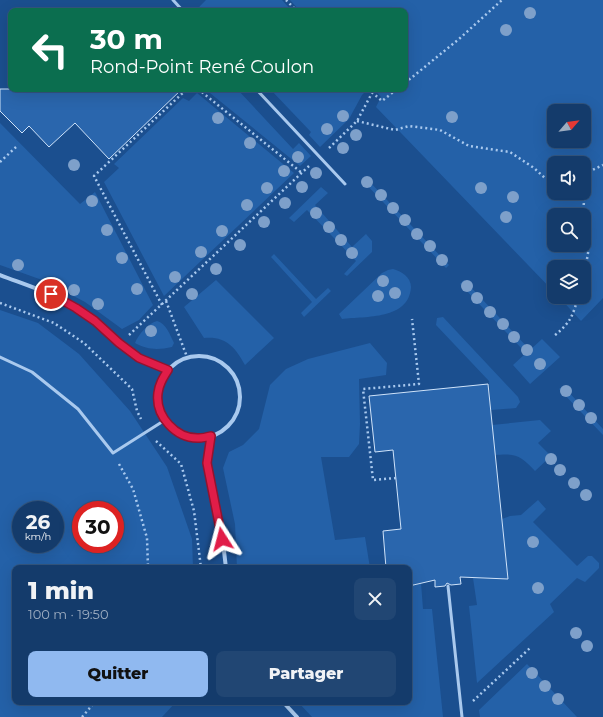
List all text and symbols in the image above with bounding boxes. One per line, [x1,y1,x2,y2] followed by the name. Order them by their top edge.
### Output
[90,22,163,56] text: 30 m
[24,24,76,76] icon: left
[90,56,314,78] text: Rond-Point René Coulon
[547,104,591,148] north arrow
[547,104,591,304] map controls
[547,156,591,200] button: sound
[547,208,591,252] button: search
[547,260,591,304] button: layers
[34,277,68,311] pin
[40,283,62,305] icon: arrive
[72,501,124,553] speed limit sign: 30
[26,510,50,534] text: 26
[201,518,243,560] position arrow
[25,530,51,543] text: km/h
[28,576,94,605] text: 1 min
[354,578,396,620] button: close
[28,606,109,622] text: 100 m · 19:50
[28,651,208,697] button: Quitter
[216,651,396,697] button: Partager

